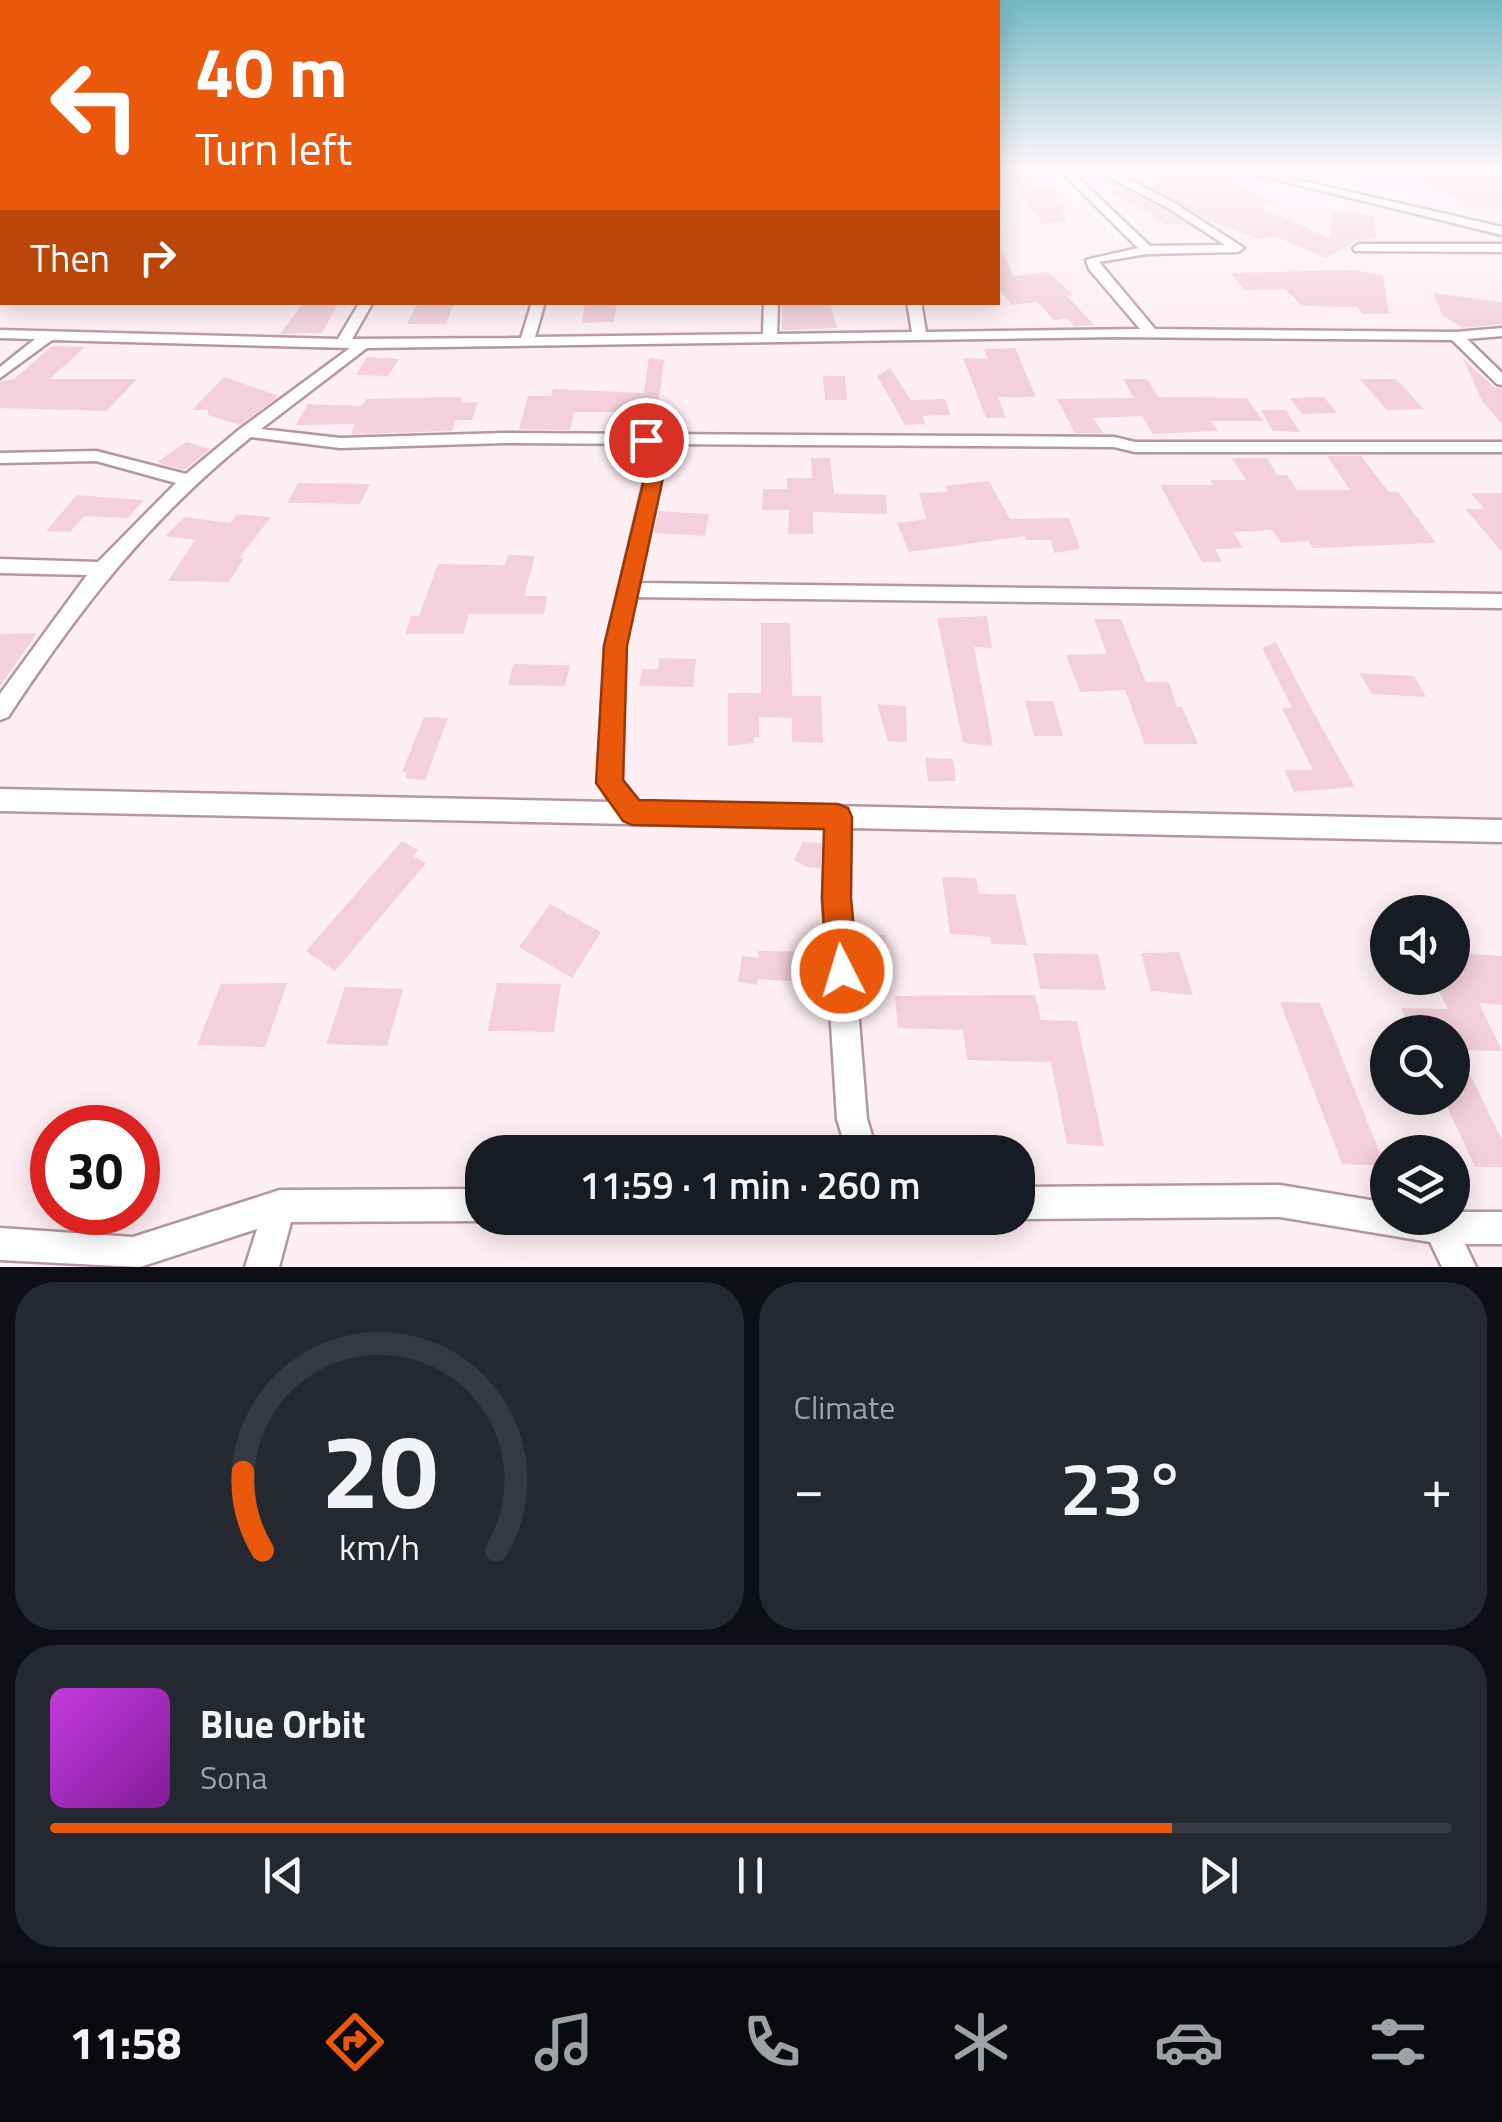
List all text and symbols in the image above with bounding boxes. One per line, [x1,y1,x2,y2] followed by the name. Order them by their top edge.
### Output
[195,18,348,124] text: 40 m
[30,40,160,170] icon: left
[195,114,352,182] text: Turn left
[30,229,110,287] text: Then
[130,230,185,285] icon: right
[604,398,689,483] pin
[619,413,674,468] icon: arrive
[1370,895,1470,1235] map controls
[1370,895,1470,995] button: sound
[790,919,894,1023] position arrow
[1370,1015,1470,1115] button: search
[30,1105,160,1235] speed limit sign: 30
[1370,1135,1470,1235] button: layers
[579,1156,921,1214] text: 11:59 · 1 min · 260 m
[794,1383,895,1431] text: Climate
[321,1390,437,1548] text: 20
[1060,1430,1186,1544] text: 23°
[794,1446,824,1529] text: −
[1421,1446,1452,1529] text: +
[339,1519,420,1574] text: km/h
[200,1695,365,1753] text: Blue Orbit
[200,1753,267,1801] text: Sona
[256,1848,311,1903] icon: previous
[723,1848,778,1903] icon: pause
[1191,1848,1246,1903] icon: next
[320,2007,390,2077] icon: directions
[529,2007,599,2077] icon: music
[737,2007,807,2077] icon: phone
[946,2007,1016,2077] icon: climate
[1154,2007,1224,2077] icon: car
[1363,2007,1433,2077] icon: filters
[69,2008,182,2076] text: 11:58

